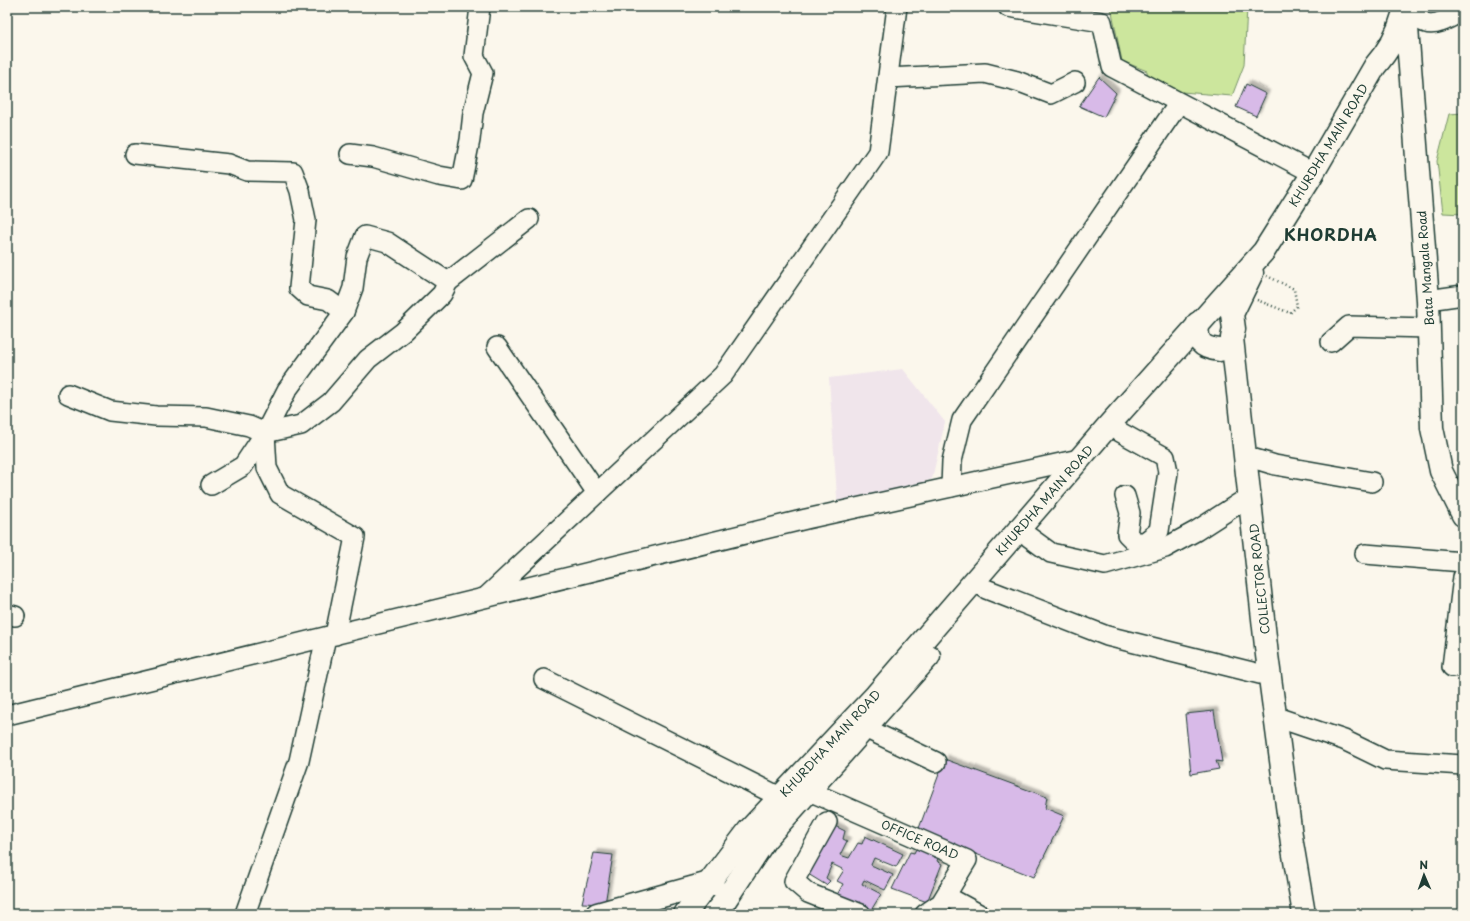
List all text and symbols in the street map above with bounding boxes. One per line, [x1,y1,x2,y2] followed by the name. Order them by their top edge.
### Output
[1284,80,1372,210] street label: KHURDHA MAIN ROAD
[1412,210,1438,326] street label: Bata Mangala Road
[1284,222,1378,246] district label: KHORDHA
[991,441,1097,559] street label: KHURDHA MAIN ROAD
[1244,523,1274,635] street label: COLLECTOR ROAD
[775,685,885,801] street label: KHURDHA MAIN ROAD
[878,815,962,863] street label: OFFICE ROAD
[1404,855,1444,895] north arrow
[1419,856,1429,873] text: N

